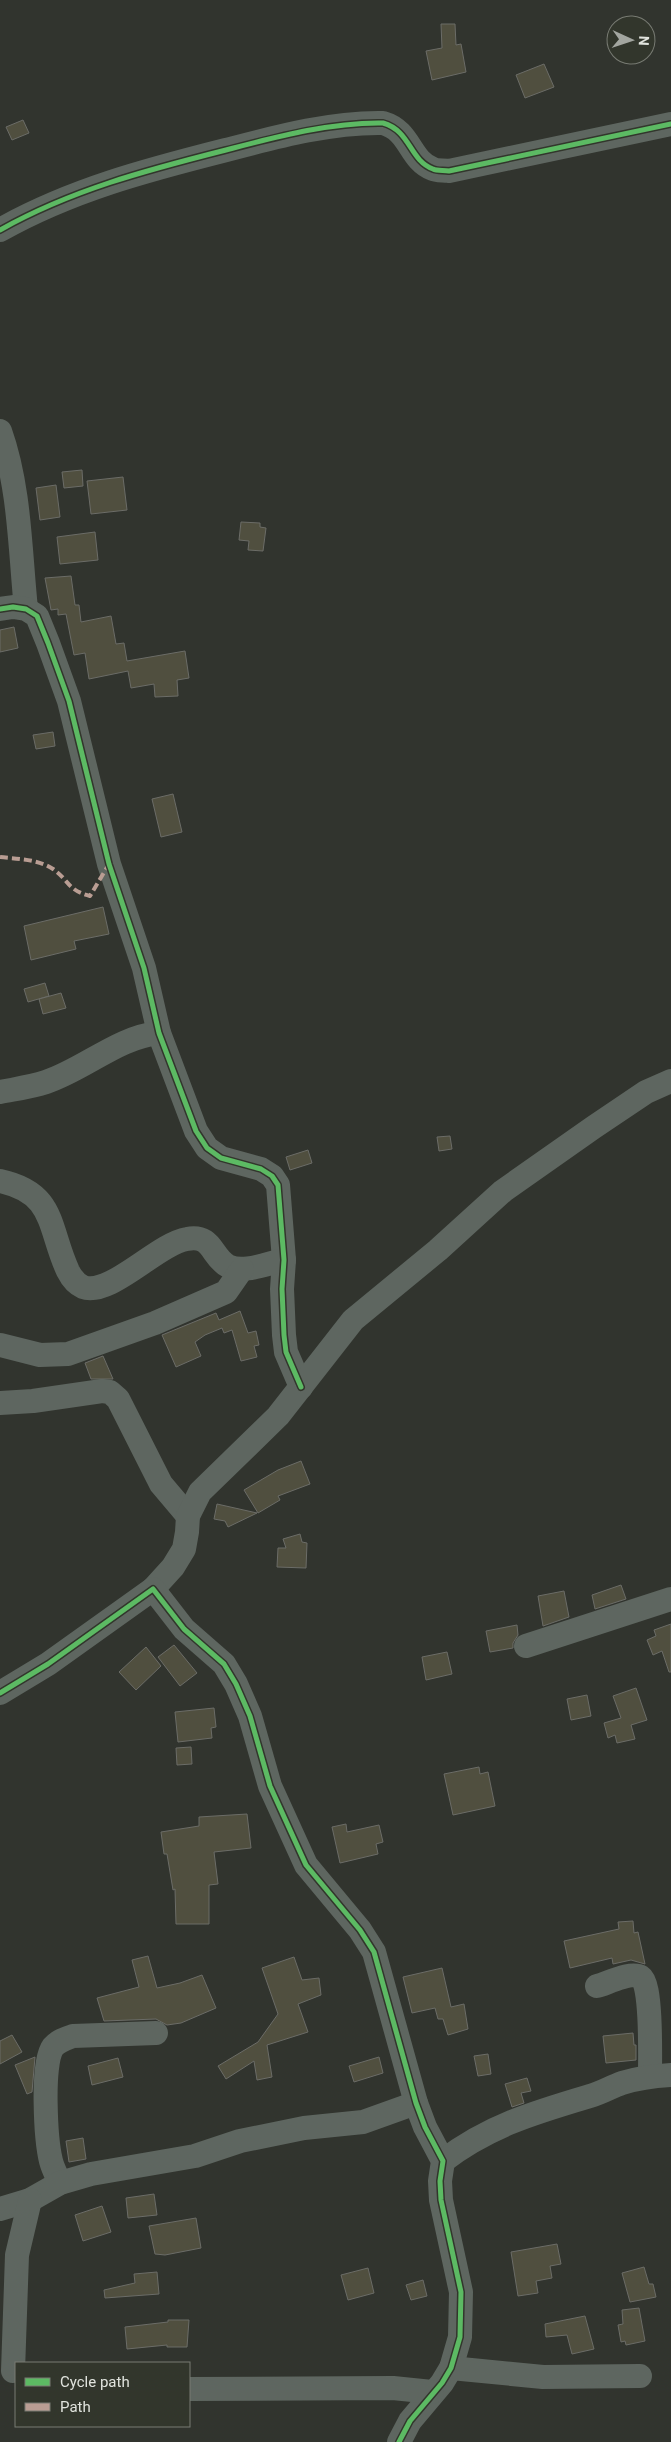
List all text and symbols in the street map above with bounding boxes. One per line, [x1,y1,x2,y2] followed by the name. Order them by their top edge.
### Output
[606,15,656,65] north arrow
[636,35,652,46] text: N
[15,2362,190,2427] legend
[60,2373,130,2391] text: Cycle path
[60,2398,91,2416] text: Path

